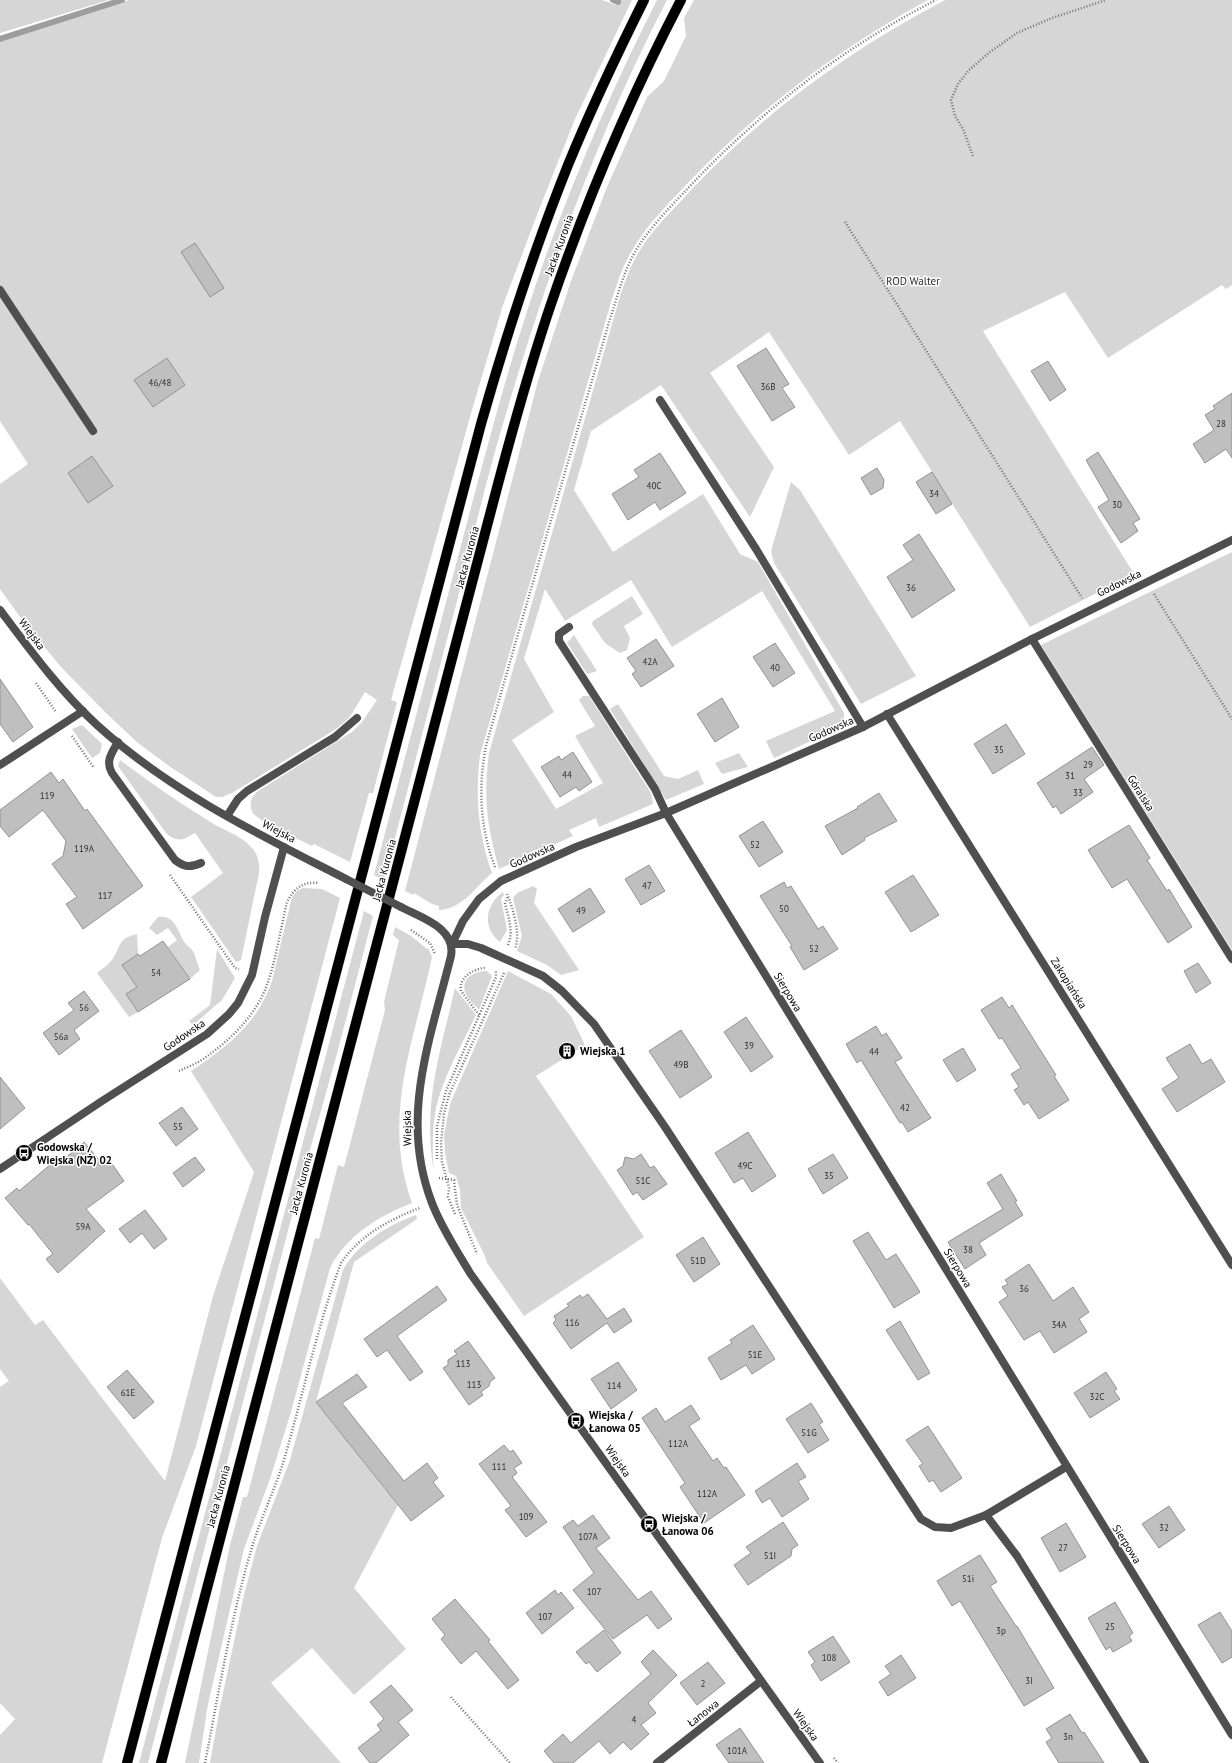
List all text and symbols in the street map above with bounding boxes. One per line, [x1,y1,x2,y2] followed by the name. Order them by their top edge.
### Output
[541,213,576,278] street label: Jacka Kuronia
[886,274,940,288] park label: ROD Walter
[149,377,171,388] house number: 46/48
[760,381,776,392] house number: 36B
[1216,418,1226,429] house number: 28
[647,480,661,491] house number: 40C
[929,488,939,499] house number: 34
[1112,499,1122,510] house number: 30
[452,524,482,591] street label: Jacka Kuronia
[1094,566,1144,600] street label: Godowska
[906,582,916,593] house number: 36
[16,615,48,653] street label: Wiejska
[642,656,658,667] house number: 42A
[770,662,780,673] house number: 40
[806,713,856,745] street label: Godowska
[994,744,1004,755] house number: 35
[1083,759,1093,770] house number: 29
[562,769,572,780] house number: 44
[1065,770,1075,781] house number: 31
[1124,772,1158,814] street label: Góralska
[1073,787,1083,798] house number: 33
[40,790,54,801] house number: 119
[260,816,298,846] street label: Wiejska
[369,837,399,904] street label: Jacka Kuronia
[507,839,557,871] street label: Godowska
[750,839,760,850] house number: 52
[74,843,95,854] house number: 119A
[642,880,652,891] house number: 47
[98,890,112,901] house number: 117
[779,903,789,914] house number: 50
[576,905,586,916] house number: 49
[809,943,819,954] house number: 52
[1048,955,1090,1011] street label: Zakopiańska
[151,967,161,978] house number: 54
[771,970,805,1014] street label: Sierpowa
[79,1002,89,1013] house number: 56
[160,1016,208,1054] street label: Godowska
[54,1031,68,1042] house number: 56a
[744,1040,754,1051] house number: 39
[557,1041,577,1061] building icon: Wiejska 1
[580,1044,626,1058] place label: Wiejska 1
[869,1046,879,1057] house number: 44
[673,1059,689,1070] house number: 49B
[900,1102,910,1113] house number: 42
[400,1110,414,1146] street label: Wiejska
[173,1121,183,1132] house number: 55
[37,1140,112,1167] place label: Godowska / Wiejska (NŻ) 02
[14,1143,34,1163] bus stop icon: Godowska / Wiejska (NŻ) 02
[286,1150,316,1217] street label: Jacka Kuronia
[738,1160,752,1171] house number: 49C
[824,1170,834,1181] house number: 35
[636,1175,650,1186] house number: 51C
[75,1221,91,1232] house number: 59A
[963,1244,973,1255] house number: 38
[941,1246,975,1290] street label: Sierpowa
[690,1255,706,1266] house number: 51D
[1019,1283,1029,1294] house number: 36
[565,1317,579,1328] house number: 116
[1051,1319,1067,1330] house number: 34A
[748,1349,762,1360] house number: 51E
[456,1358,470,1369] house number: 113
[467,1379,481,1390] house number: 113
[607,1380,621,1391] house number: 114
[121,1387,135,1398] house number: 61E
[1090,1391,1104,1402] house number: 32C
[589,1408,641,1435] place label: Wiejska / Łanowa 05
[566,1411,586,1431] bus stop icon: Wiejska / Łanowa 05
[801,1427,817,1438] house number: 51G
[668,1438,689,1449] house number: 112A
[602,1442,634,1480] street label: Wiejska
[492,1461,506,1472] house number: 111
[203,1463,233,1530] street label: Jacka Kuronia
[697,1488,718,1499] house number: 112A
[519,1511,533,1522] house number: 109
[662,1511,714,1538] place label: Wiejska / Łanowa 06
[639,1514,659,1534] bus stop icon: Wiejska / Łanowa 06
[1110,1522,1144,1566] street label: Sierpowa
[1159,1522,1169,1533] house number: 32
[578,1531,598,1542] house number: 107A
[1058,1542,1068,1553] house number: 27
[764,1550,776,1561] house number: 51I
[962,1573,974,1584] house number: 51i
[587,1586,601,1597] house number: 107
[538,1611,552,1622] house number: 107
[1105,1621,1115,1632] house number: 25
[996,1625,1006,1636] house number: 3p
[822,1652,836,1663] house number: 108
[1025,1675,1033,1686] house number: 3I
[701,1678,706,1689] house number: 2
[684,1696,722,1730] street label: Łanowa
[790,1706,822,1744] street label: Wiejska
[632,1714,637,1725] house number: 4
[1063,1731,1073,1742] house number: 3n
[727,1745,748,1756] house number: 101A

